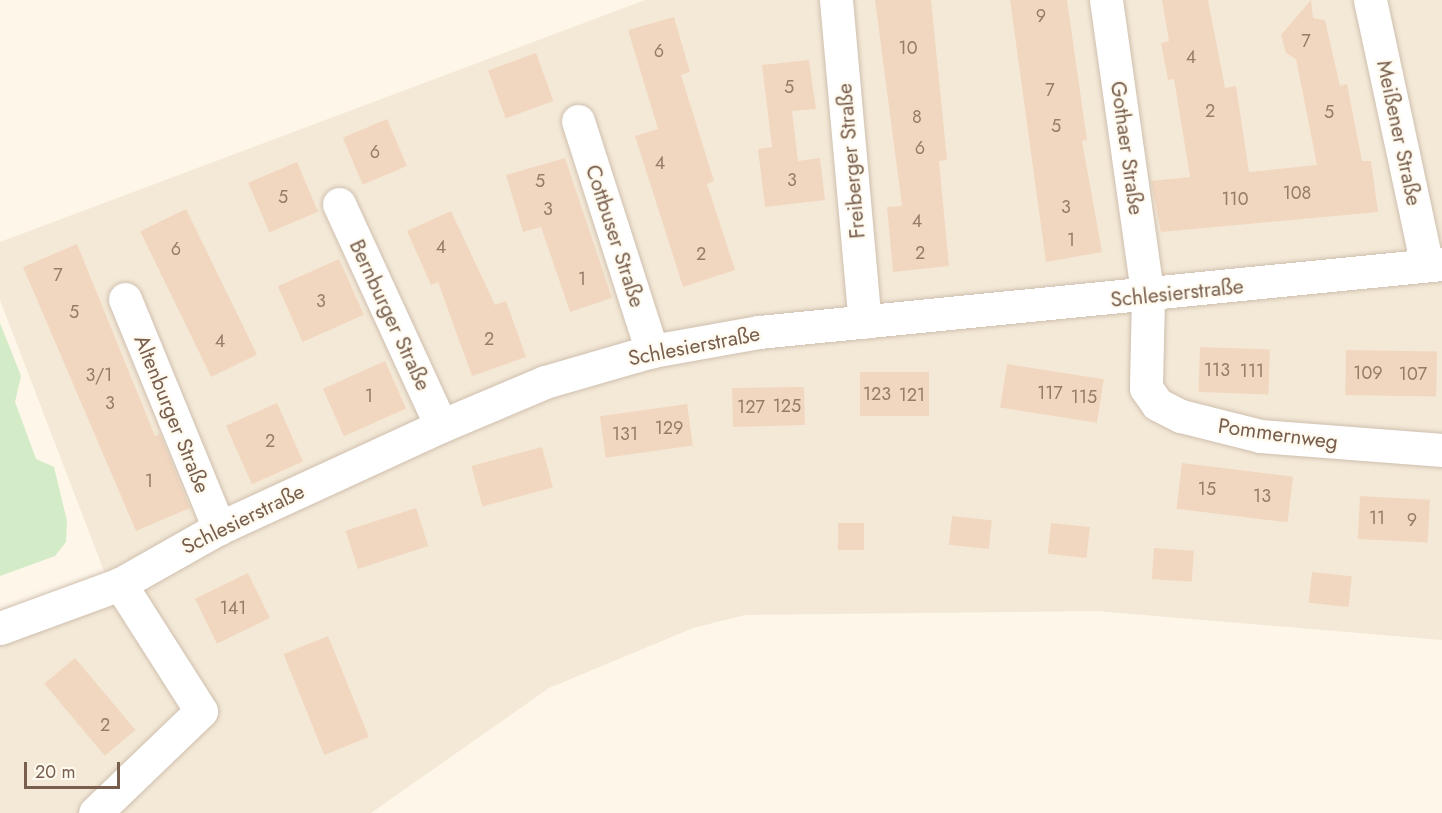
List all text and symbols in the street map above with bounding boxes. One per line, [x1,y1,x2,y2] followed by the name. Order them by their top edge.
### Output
[1036,5,1046,27] house number: 9
[1301,30,1311,52] house number: 7
[899,37,917,59] house number: 10
[654,40,664,62] house number: 6
[1186,46,1196,68] house number: 4
[1371,58,1427,208] street label: Meißener Straße
[784,76,794,98] house number: 5
[1045,79,1055,101] house number: 7
[1105,80,1149,216] street label: Gothaer Straße
[832,82,870,240] street label: Freiberger Straße
[1205,100,1215,122] house number: 2
[1324,101,1334,123] house number: 5
[912,106,922,128] house number: 8
[1051,115,1061,137] house number: 5
[915,137,925,159] house number: 6
[370,141,380,163] house number: 6
[655,152,665,174] house number: 4
[580,162,650,310] street label: Cottbuser Straße
[787,169,797,191] house number: 3
[535,170,545,192] house number: 5
[1283,182,1311,204] house number: 108
[278,186,288,208] house number: 5
[1222,188,1248,210] house number: 110
[1061,196,1071,218] house number: 3
[543,198,553,220] house number: 3
[912,210,922,232] house number: 4
[1067,229,1075,251] house number: 1
[344,236,436,394] street label: Bernburger Straße
[436,236,446,258] house number: 4
[171,238,181,260] house number: 6
[915,242,925,264] house number: 2
[696,243,706,265] house number: 2
[53,264,63,286] house number: 7
[578,268,586,290] house number: 1
[1109,273,1245,313] street label: Schlesierstraße
[316,290,326,312] house number: 3
[69,301,79,323] house number: 5
[626,321,762,371] street label: Schlesierstraße
[484,328,494,350] house number: 2
[215,330,225,352] house number: 4
[129,331,215,497] street label: Altenburger Straße
[1204,359,1230,381] house number: 113
[1240,360,1264,382] house number: 111
[1353,362,1383,384] house number: 109
[1399,363,1427,385] house number: 107
[86,364,112,386] house number: 3/1
[1037,382,1063,404] house number: 117
[863,383,891,405] house number: 123
[899,384,925,406] house number: 121
[365,385,373,407] house number: 1
[1071,386,1097,408] house number: 115
[105,392,115,414] house number: 3
[773,395,801,417] house number: 125
[737,396,765,418] house number: 127
[1216,413,1340,455] street label: Pommernweg
[655,417,683,439] house number: 129
[612,423,638,445] house number: 131
[265,430,275,452] house number: 2
[145,470,153,492] house number: 1
[177,478,309,560] street label: Schlesierstraße
[1198,478,1216,500] house number: 15
[1253,485,1271,507] house number: 13
[1369,507,1385,529] house number: 11
[1407,509,1417,531] house number: 9
[220,597,246,619] house number: 141
[100,714,110,736] house number: 2
[27,750,123,788] scale bar
[35,759,75,785] text: 20 m

